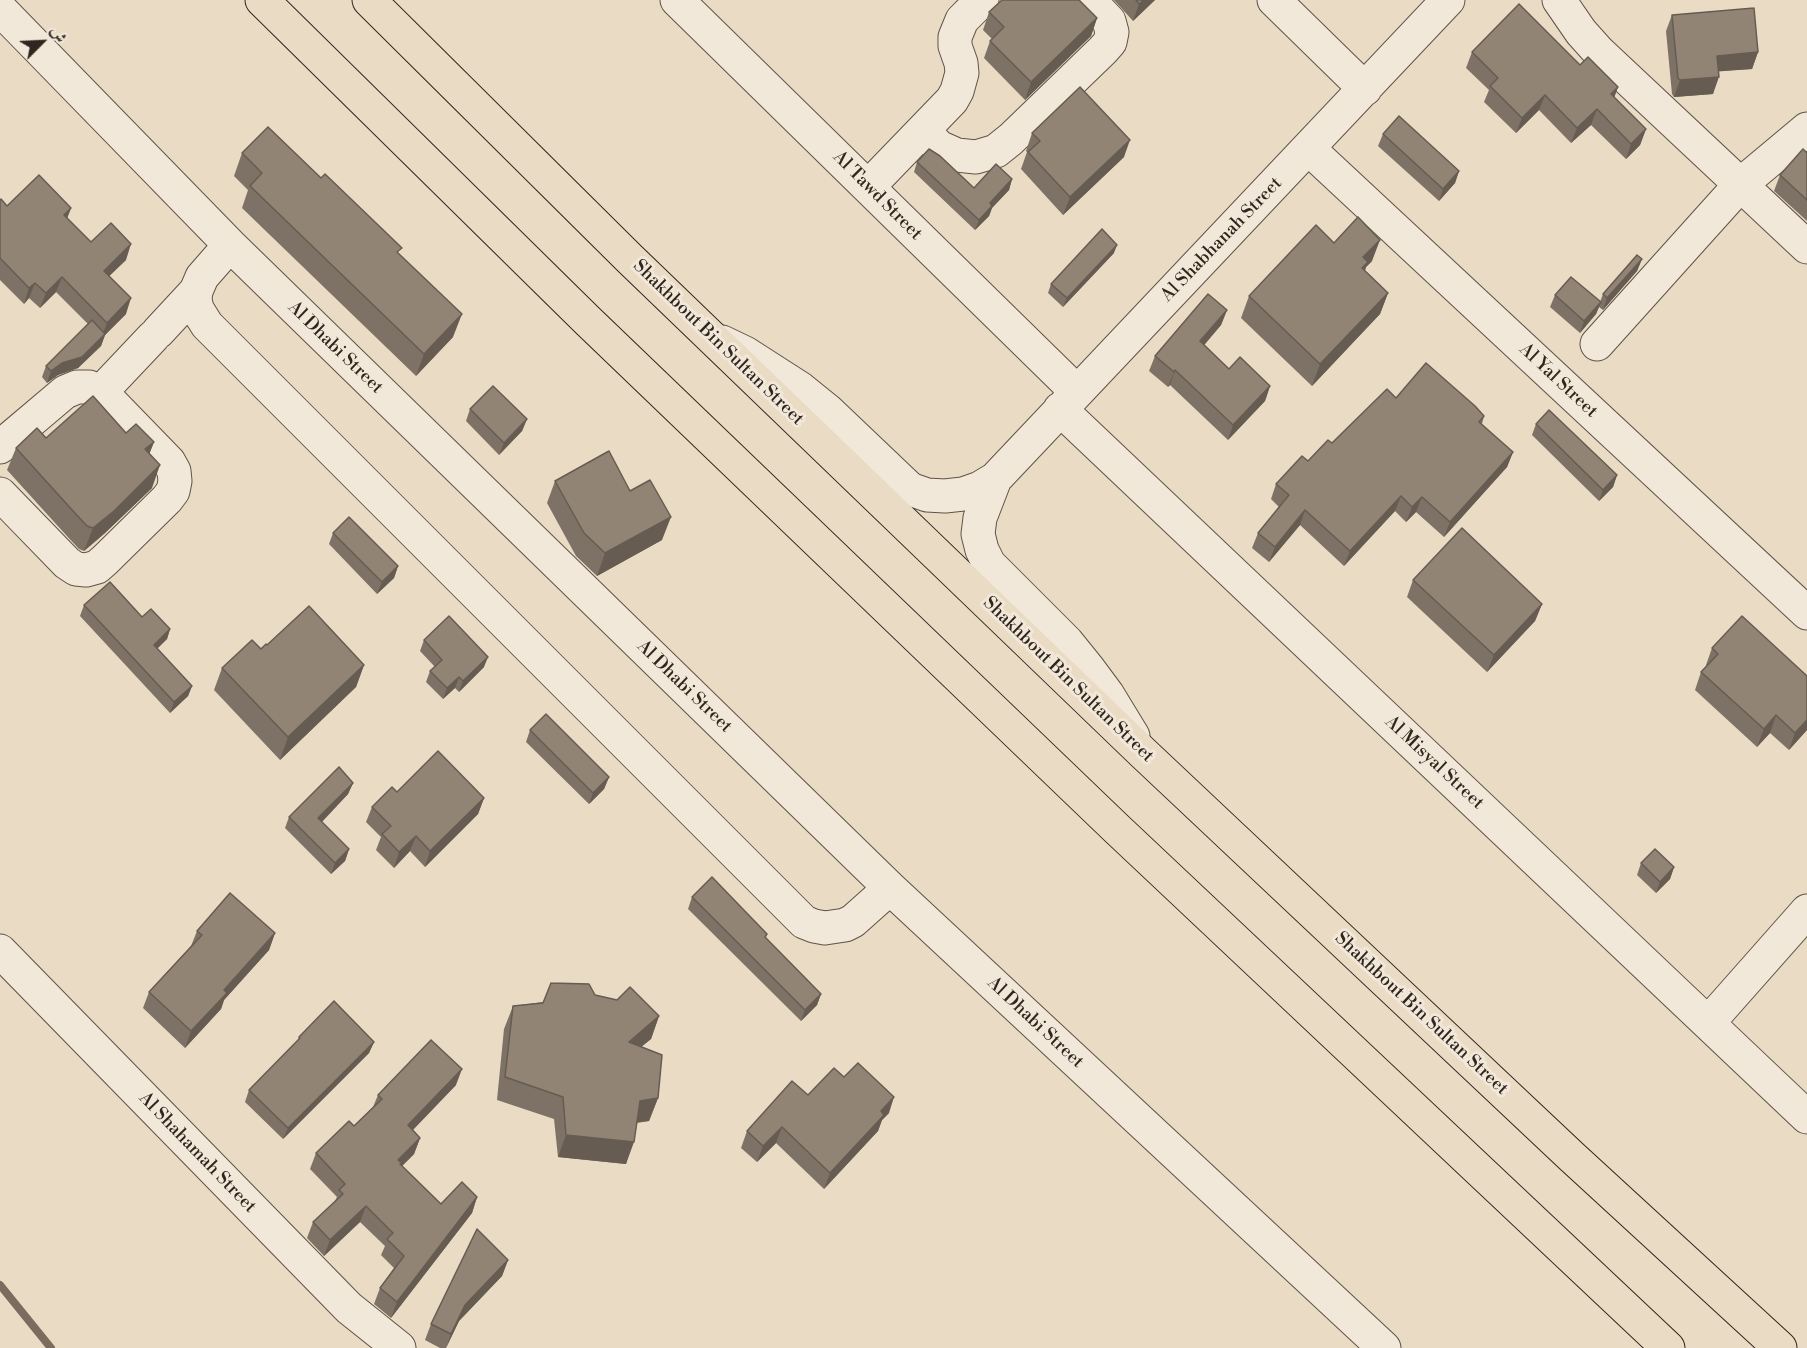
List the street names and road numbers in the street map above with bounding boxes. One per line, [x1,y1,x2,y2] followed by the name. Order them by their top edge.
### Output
[828,147,926,245] street label: Al Tawd Street
[1157,173,1287,307] street label: Al Shabhanah Street
[628,256,808,430] street label: Shakhbout Bin Sultan Street
[283,297,387,399] street label: Al Dhabi Street
[1514,339,1602,423] street label: Al Yal Street
[978,593,1158,767] street label: Shakhbout Bin Sultan Street
[632,636,736,738] street label: Al Dhabi Street
[1380,712,1488,814] street label: Al Misyal Street
[1330,928,1512,1100] street label: Shakhbout Bin Sultan Street
[982,973,1088,1073] street label: Al Dhabi Street
[134,1088,260,1218] street label: Al Shahamah Street

